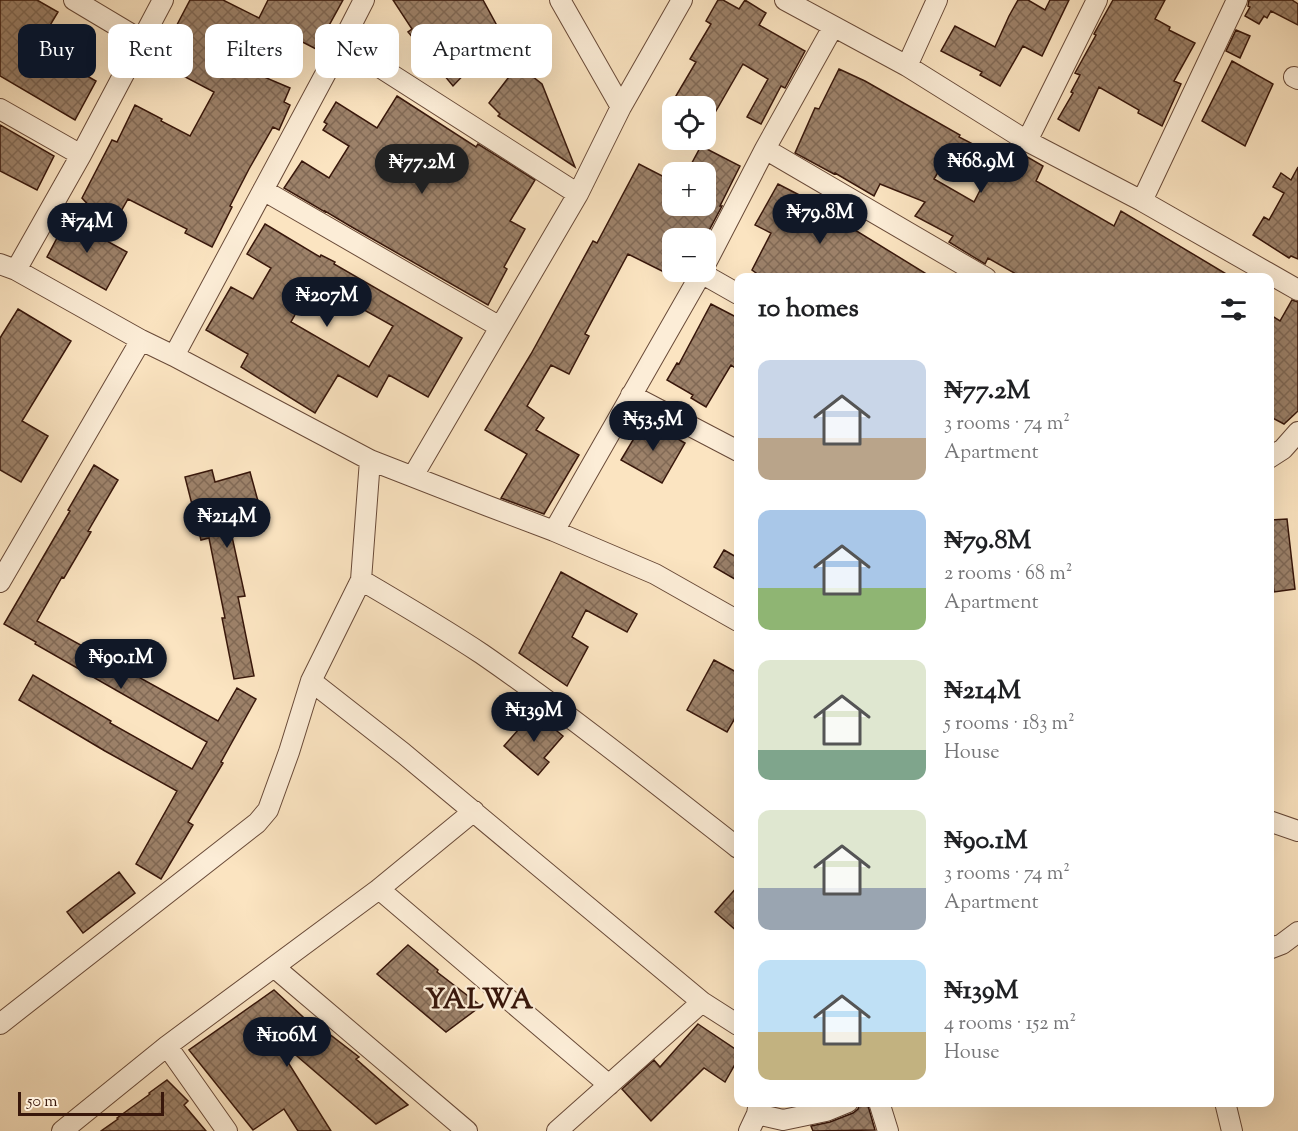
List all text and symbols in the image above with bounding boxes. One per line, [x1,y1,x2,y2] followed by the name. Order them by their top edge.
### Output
[18,24,96,78] chip: Buy
[108,24,193,78] chip: Rent
[205,24,303,78] chip: Filters
[315,24,399,78] chip: New
[411,24,552,78] chip: Apartment
[662,96,716,282] map controls
[662,96,716,150] button: locate
[932,143,1030,194] pin: ₦68.9M
[373,144,471,195] pin: ₦77.2M
[948,148,1014,177] text: ₦68.9M
[389,149,455,178] text: ₦77.2M
[662,162,716,216] button: +
[771,194,869,245] pin: ₦79.8M
[786,199,854,228] text: ₦79.8M
[51,203,123,254] pin: ₦74M
[61,208,113,237] text: ₦74M
[662,228,716,282] button: −
[285,277,369,328] pin: ₦207M
[296,282,358,311] text: ₦207M
[758,291,859,328] text: 10 homes
[1217,293,1250,326] icon: filters
[944,373,1030,410] text: ₦77.2M
[806,384,878,456] icon: home
[604,401,702,452] pin: ₦53.5M
[623,406,683,435] text: ₦53.5M
[944,410,1070,439] text: 3 rooms · 74 m²
[944,439,1039,468] text: Apartment
[185,498,269,549] pin: ₦214M
[197,503,257,532] text: ₦214M
[944,523,1031,560] text: ₦79.8M
[806,534,878,606] icon: home
[944,560,1072,589] text: 2 rooms · 68 m²
[944,589,1039,618] text: Apartment
[72,639,170,690] pin: ₦90.1M
[89,644,153,673] text: ₦90.1M
[944,673,1021,710] text: ₦214M
[806,684,878,756] icon: home
[492,692,576,743] pin: ₦139M
[505,697,563,726] text: ₦139M
[944,710,1075,739] text: 5 rooms · 183 m²
[944,739,999,768] text: House
[944,823,1028,860] text: ₦90.1M
[806,834,878,906] icon: home
[944,860,1070,889] text: 3 rooms · 74 m²
[944,889,1039,918] text: Apartment
[944,973,1018,1010] text: ₦139M
[425,981,535,1021] district label: YALWA
[806,984,878,1056] icon: home
[944,1010,1076,1039] text: 4 rooms · 152 m²
[245,1017,329,1068] pin: ₦106M
[257,1022,317,1051] text: ₦106M
[944,1039,999,1068] text: House
[18,1089,164,1116] scale bar
[27,1091,58,1114] text: 50 m

